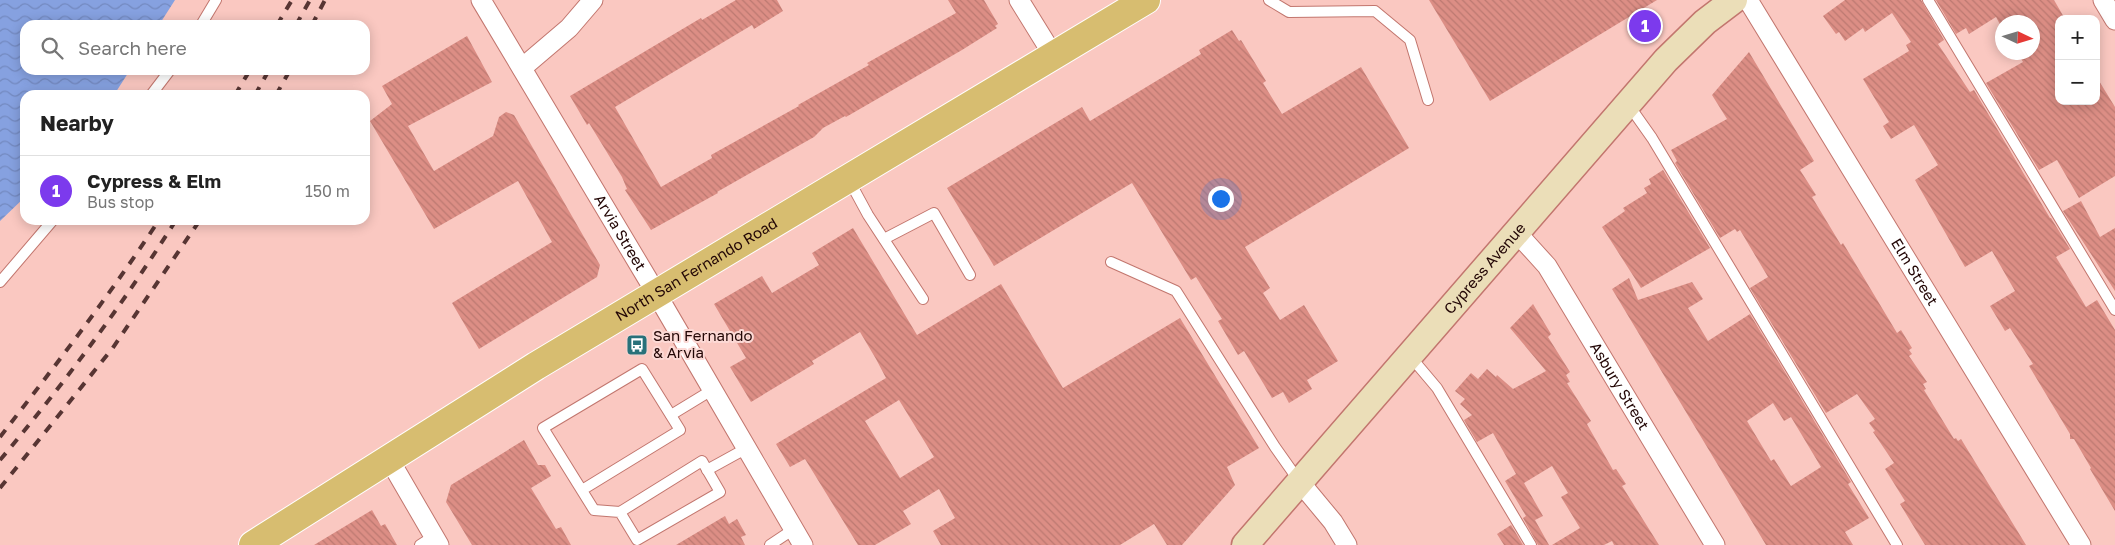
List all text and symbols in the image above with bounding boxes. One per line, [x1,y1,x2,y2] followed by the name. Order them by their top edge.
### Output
[1629,7,1661,45] pin: 1
[1995,15,2040,60] north arrow
[2055,15,2100,105] map controls
[2055,15,2100,60] button: +
[20,20,370,75] search box
[38,34,66,62] icon: search
[78,36,187,59] text: Search here
[2055,60,2100,105] button: −
[40,110,114,136] text: Nearby
[87,169,221,192] text: Cypress & Elm
[52,181,60,201] text: 1
[305,181,350,201] text: 150 m
[1208,186,1234,212] your location
[591,191,650,273] street label: Arvia Street
[87,192,154,212] text: Bus stop
[612,213,780,324] street label: North San Fernando Road
[1440,218,1529,317] street label: Cypress Avenue
[1888,235,1943,309] street label: Elm Street
[653,326,753,361] place label: San Fernando & Arvia
[625,333,649,357] bus stop icon: San Fernando & Arvia
[1587,339,1654,433] street label: Asbury Street

